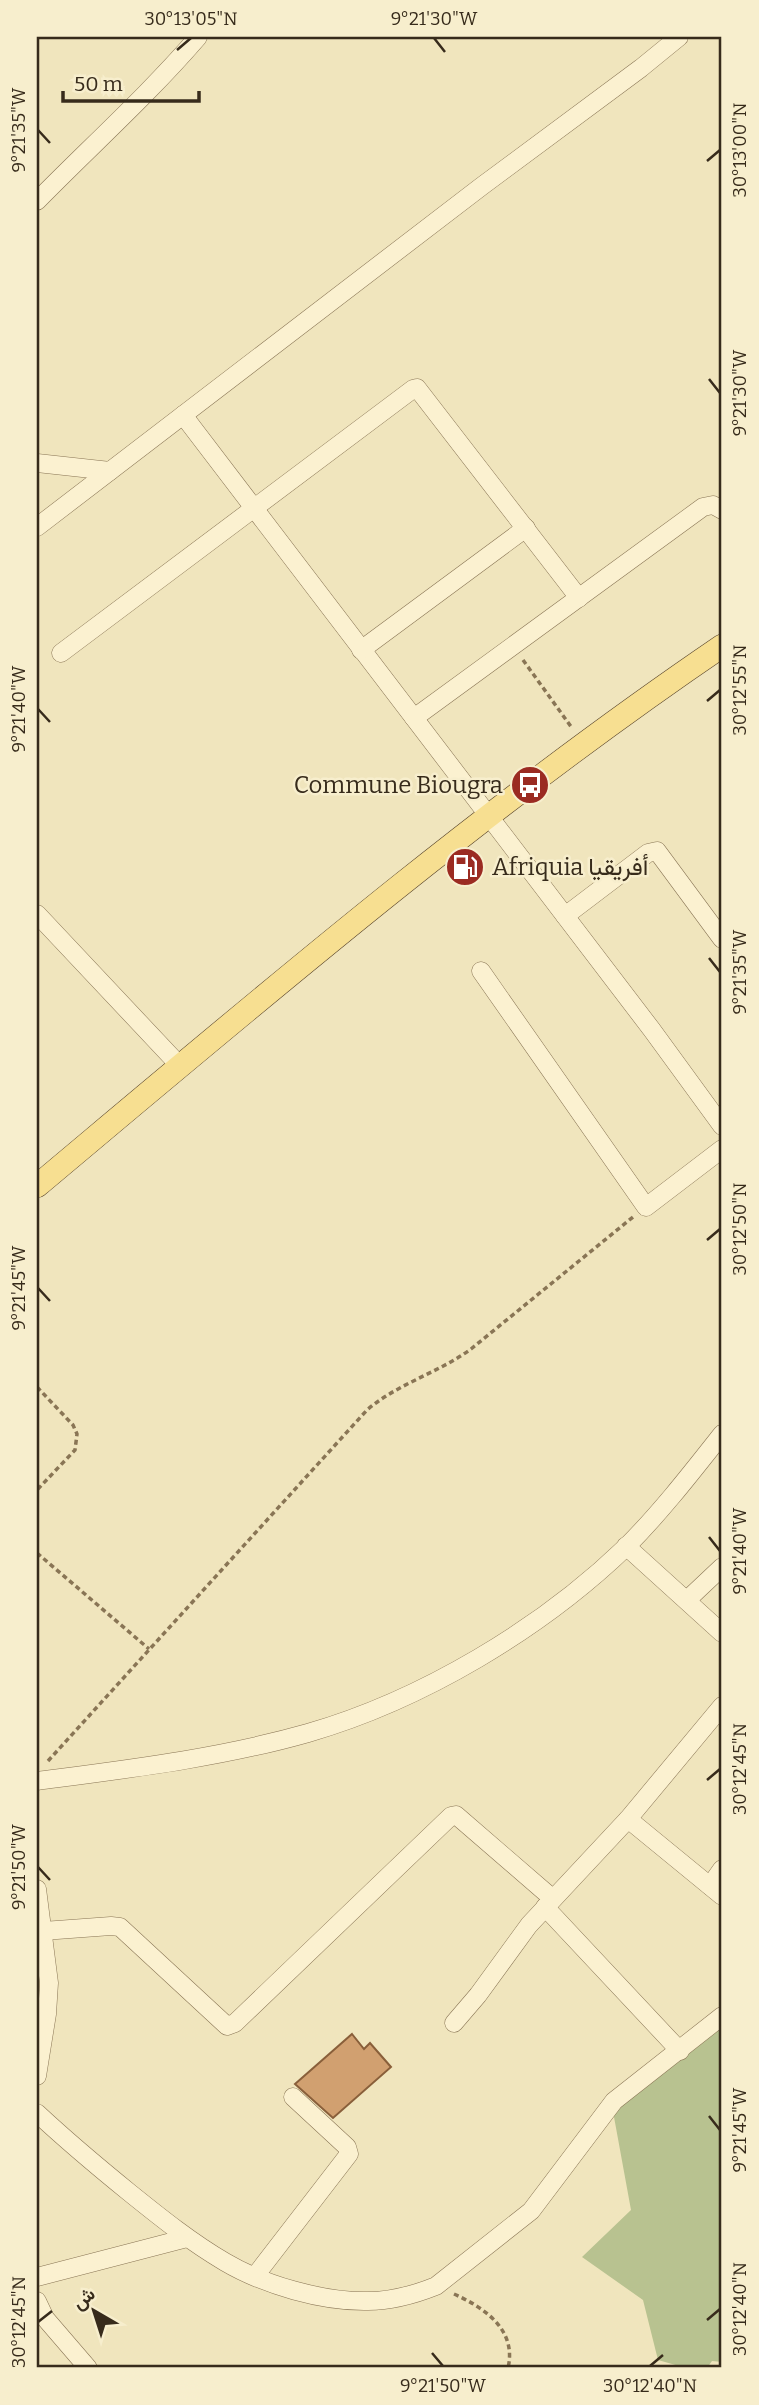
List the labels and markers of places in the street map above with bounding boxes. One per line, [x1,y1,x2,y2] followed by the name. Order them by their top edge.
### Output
[509,764,551,806] bus stop icon: Commune Biougra
[294,771,503,799] place label: Commune Biougra
[444,846,486,888] fuel station icon: Afriquia أفريقيا
[492,853,649,882] place label: Afriquia أفريقيا

